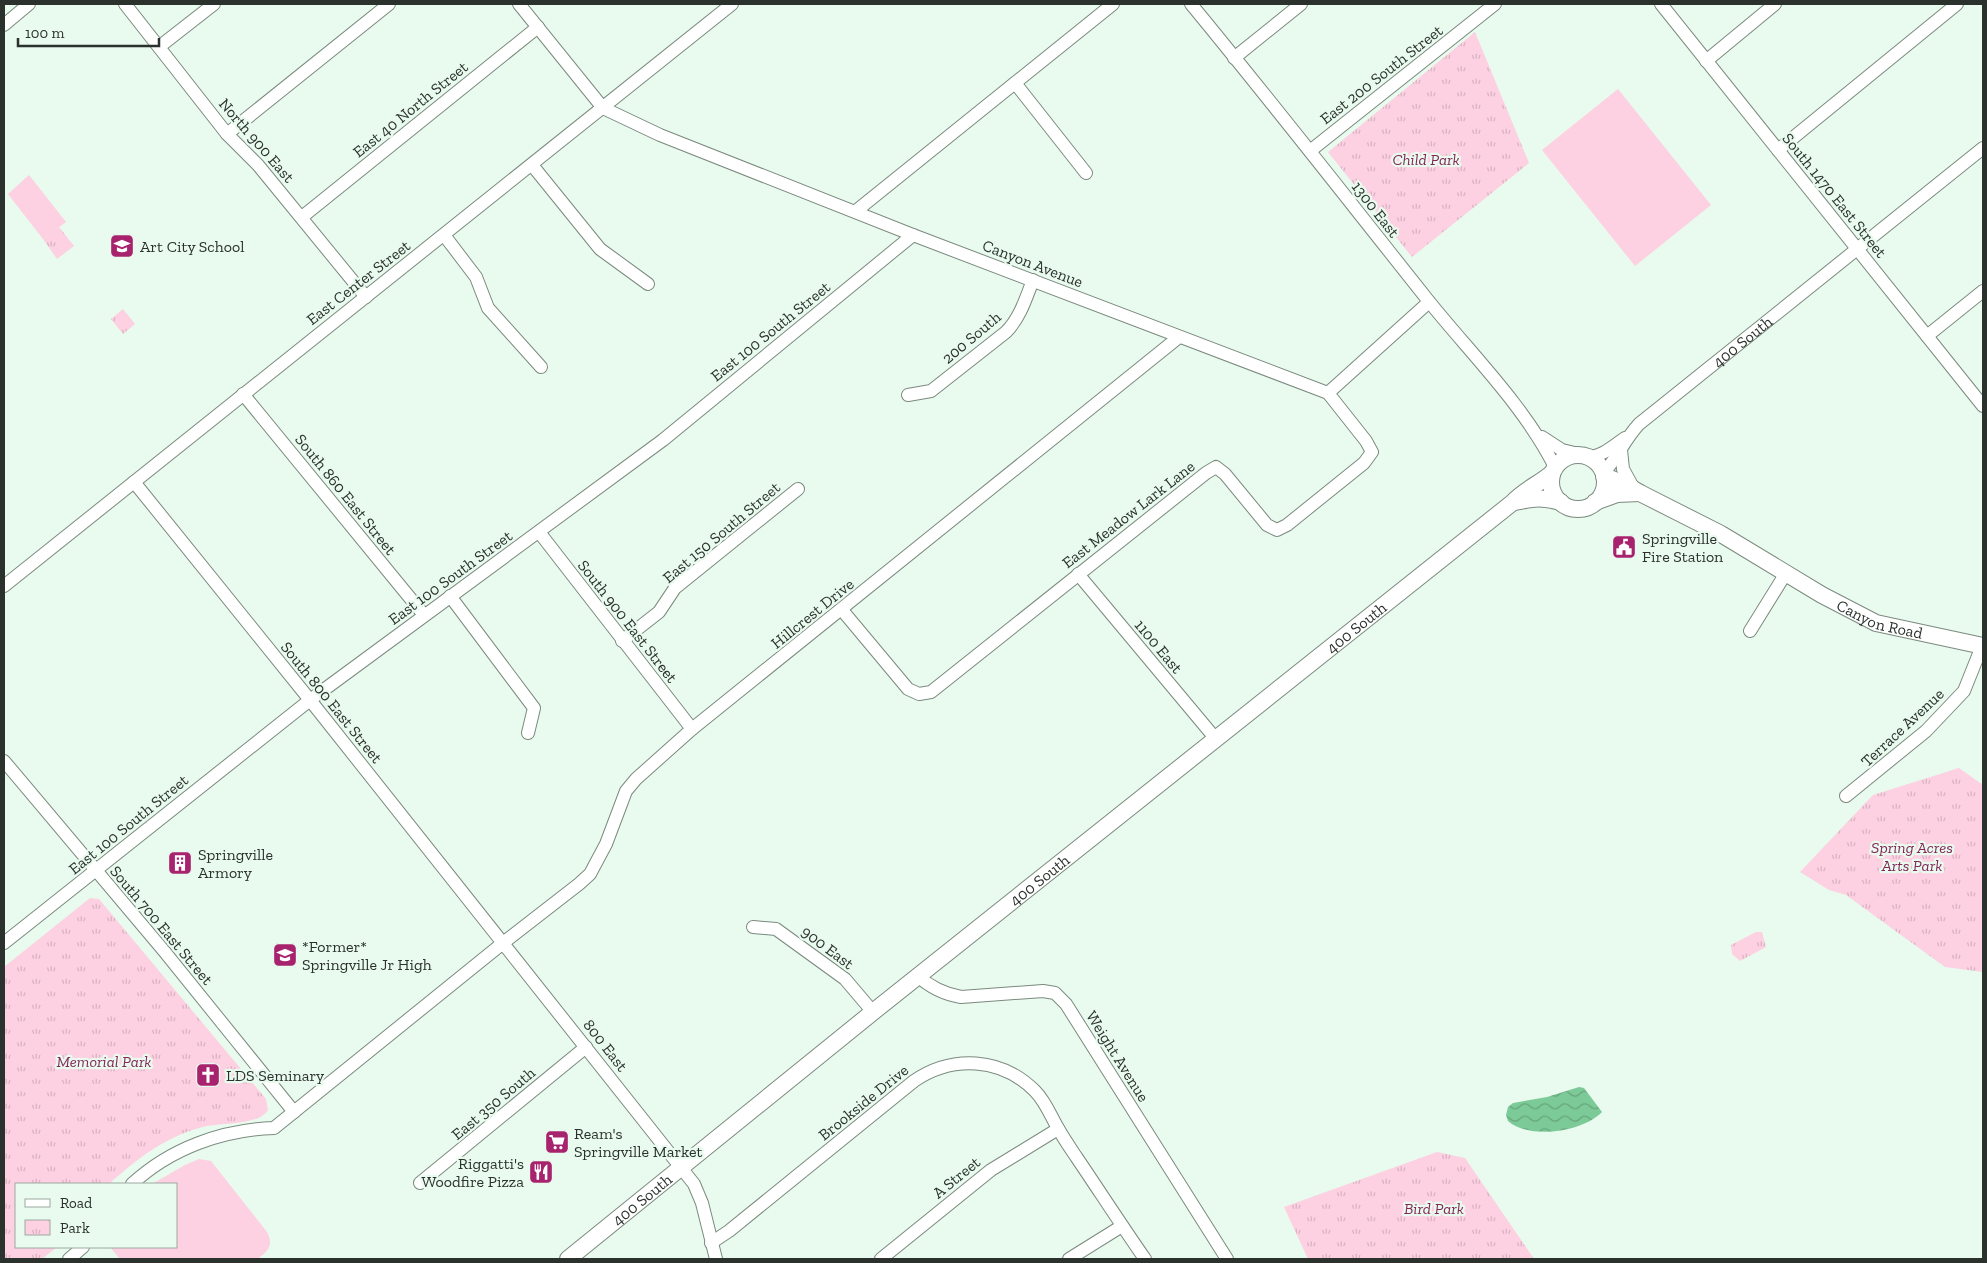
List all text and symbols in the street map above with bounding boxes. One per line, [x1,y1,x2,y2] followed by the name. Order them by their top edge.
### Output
[18,15,159,47] scale bar
[1316,21,1446,128] street label: East 200 South Street
[25,24,64,42] text: 100 m
[349,57,472,161] street label: East 40 North Street
[215,94,298,186] street label: North 900 East
[1778,129,1891,262] street label: South 1470 East Street
[1392,150,1460,169] park label: Child Park
[1348,177,1403,241] street label: 1300 East
[109,233,135,259] school or university icon: Art City School
[303,236,414,329] street label: East Center Street
[980,236,1086,291] street label: Canyon Avenue
[140,237,244,256] place label: Art City School
[707,277,834,385] street label: East 100 South Street
[938,307,1005,367] street label: 200 South
[1709,312,1776,371] street label: 400 South
[291,430,400,559] street label: South 860 East Street
[1058,457,1198,572] street label: East Meadow Lark Lane
[659,478,784,587] street label: East 150 South Street
[385,526,516,629] street label: East 100 South Street
[1642,529,1724,566] place label: Springville Fire Station
[1611,534,1637,560] public building icon: Springville Fire Station
[574,556,681,687] street label: South 900 East Street
[767,574,858,653] street label: Hillcrest Drive
[1833,595,1925,643] street label: Canyon Road
[1323,598,1390,657] street label: 400 South
[1131,616,1187,677] street label: 1100 East
[277,638,386,767] street label: South 800 East Street
[1857,684,1948,771] street label: Terrace Avenue
[65,770,192,878] street label: East 100 South Street
[1871,838,1953,875] park label: Spring Acres Arts Park
[198,845,273,882] place label: Springville Armory
[167,850,193,876] building icon: Springville Armory
[1006,850,1073,910] street label: 400 South
[106,862,217,989] street label: South 700 East Street
[798,922,858,973] street label: 900 East
[302,937,432,974] place label: *Former* Springville Jr High
[272,942,298,968] school or university icon: *Former* Springville Jr High
[1082,1007,1153,1105] street label: Weight Avenue
[579,1016,632,1075] street label: 800 East
[56,1052,152,1071] park label: Memorial Park
[815,1060,912,1144] street label: Brookside Drive
[195,1062,221,1088] church icon: LDS Seminary
[448,1063,539,1144] street label: East 350 South
[226,1066,325,1085] place label: LDS Seminary
[574,1124,703,1161] place label: Ream's Springville Market
[544,1129,570,1155] supermarket icon: Ream's Springville Market
[929,1152,984,1202] street label: A Street
[421,1154,524,1191] place label: Riggatti's Woodfire Pizza
[528,1159,554,1185] restaurant icon: Riggatti's Woodfire Pizza
[608,1170,676,1229] street label: 400 South
[15,1183,178,1248] legend
[60,1194,93,1212] text: Road
[1404,1199,1464,1218] park label: Bird Park
[60,1219,90,1237] text: Park

